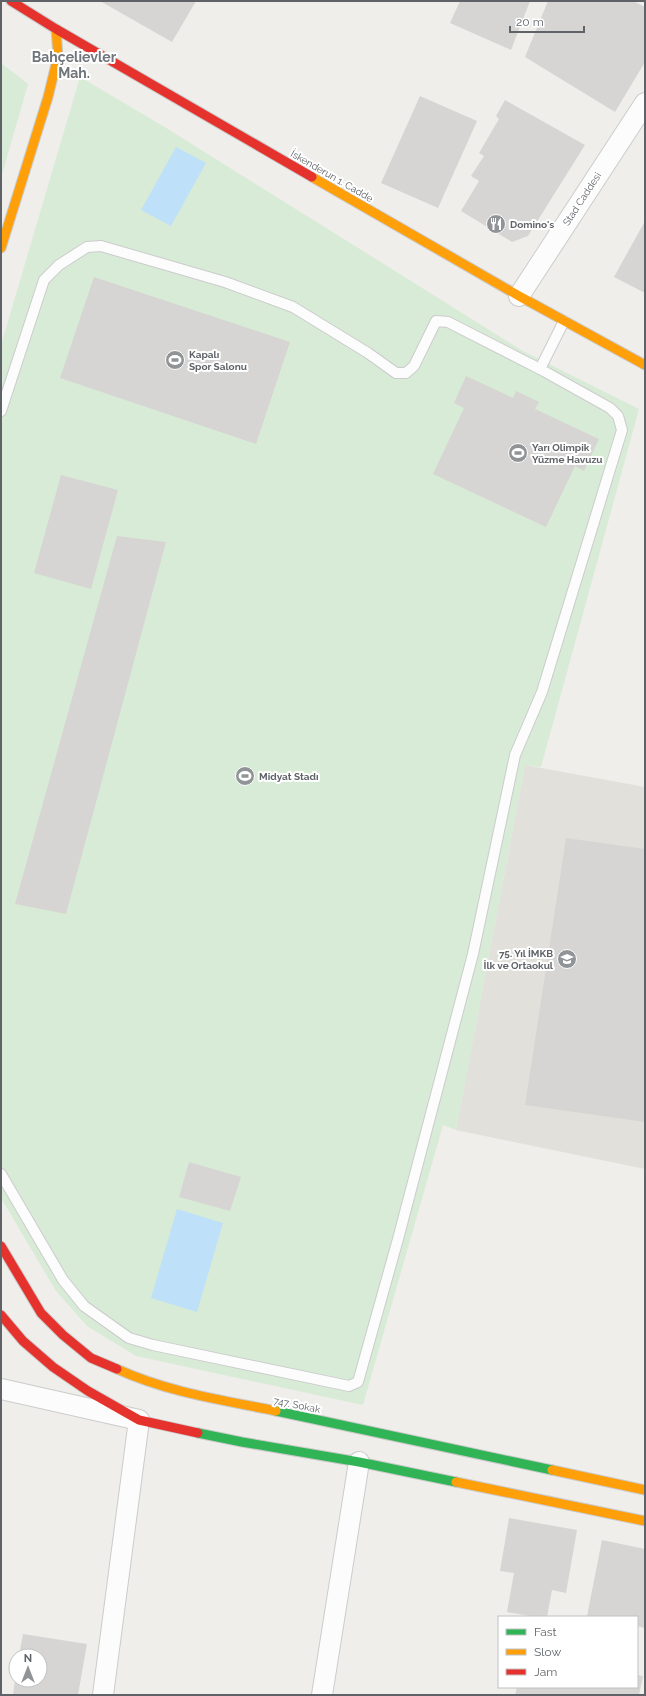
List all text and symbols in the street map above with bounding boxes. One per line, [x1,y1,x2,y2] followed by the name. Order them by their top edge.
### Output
[510,8,584,34] scale bar
[516,15,544,29] text: 20 m
[32,49,117,81] district label: Bahçelievler Mah.
[289,148,375,204] street label: İskenderun 1. Cadde
[561,170,603,228] street label: Stad Caddesi
[485,213,507,235] restaurant icon: Domino's
[510,219,554,230] place label: Domino's
[164,349,186,371] sports icon: Kapalı Spor Salonu
[189,349,247,372] place label: Kapalı Spor Salonu
[507,442,529,464] sports icon: Yarı Olimpik Yüzme Havuzu
[532,442,603,465] place label: Yarı Olimpik Yüzme Havuzu
[234,765,256,787] sports icon: Midyat Stadı
[259,771,319,782] place label: Midyat Stadı
[484,948,554,971] place label: 75. Yıl İMKB İlk ve Ortaokul
[556,948,578,970] school or university icon: 75. Yıl İMKB İlk ve Ortaokul
[273,1395,322,1415] street label: 747. Sokak
[498,1616,638,1688] legend
[534,1625,557,1639] text: Fast
[534,1645,561,1659] text: Slow
[8,1648,48,1688] north arrow
[24,1652,32,1665] text: N
[534,1665,557,1679] text: Jam

